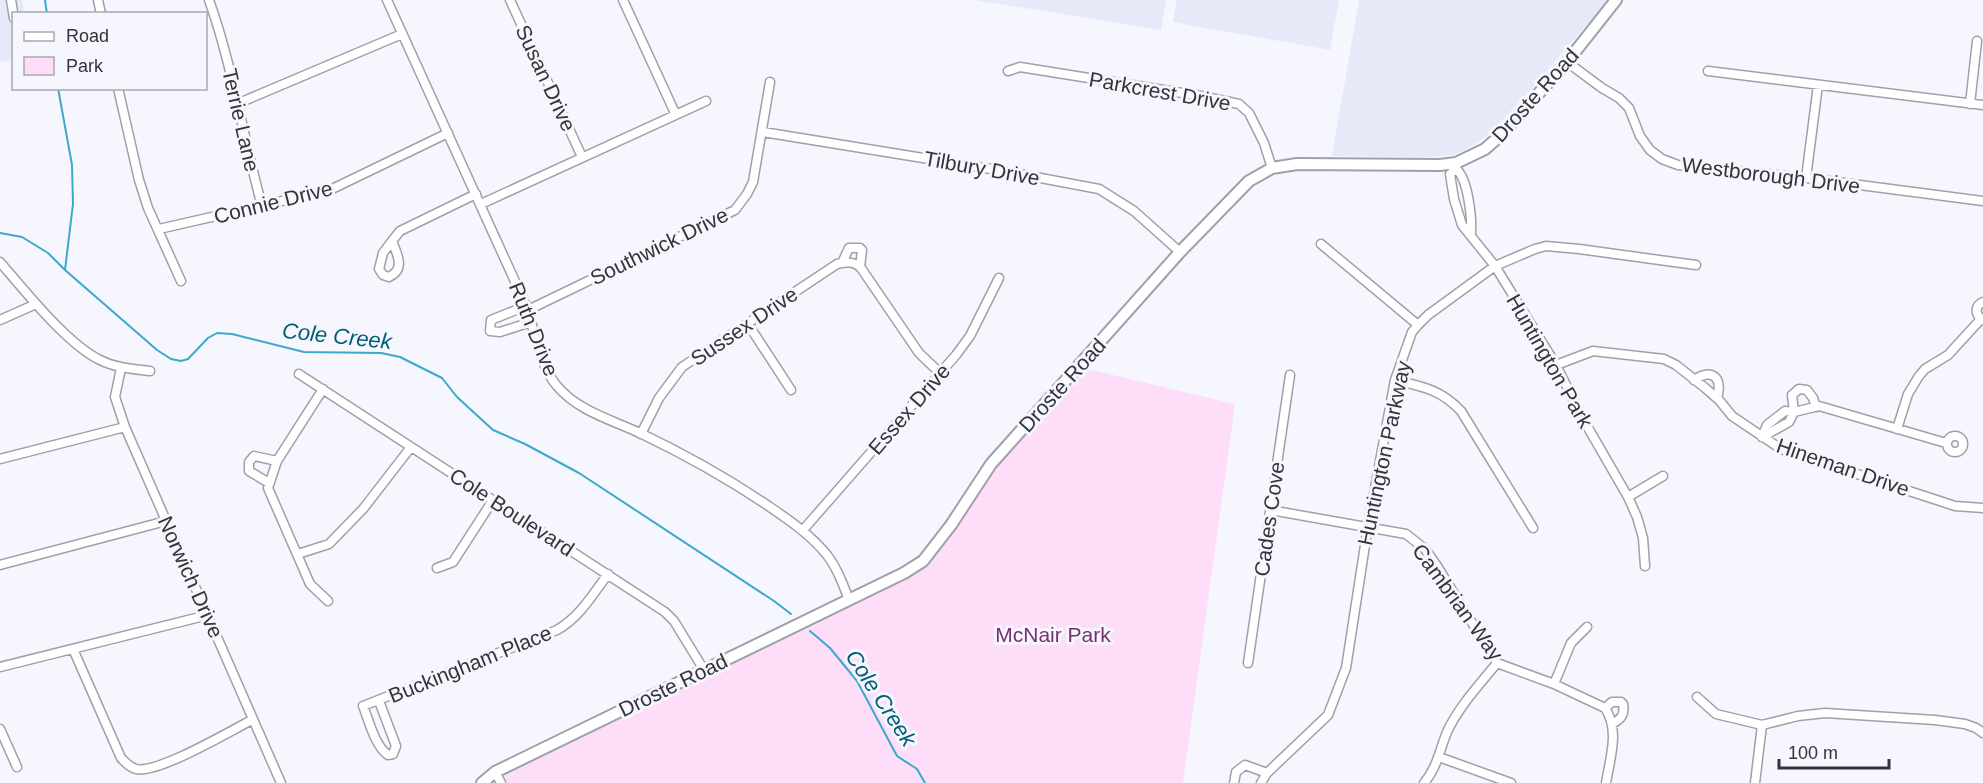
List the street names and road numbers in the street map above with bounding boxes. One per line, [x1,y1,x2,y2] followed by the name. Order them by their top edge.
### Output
[511,21,581,135] street label: Susan Drive
[1487,44,1583,146] street label: Droste Road
[218,66,264,174] street label: Terrie Lane
[1087,67,1233,115] street label: Parkcrest Drive
[922,147,1042,189] street label: Tilbury Drive
[1681,153,1861,197] street label: Westborough Drive
[211,176,335,228] street label: Connie Drive
[586,203,732,289] street label: Southwick Drive
[505,279,563,379] street label: Ruth Drive
[686,282,802,370] street label: Sussex Drive
[1502,290,1598,432] street label: Huntington Park
[1014,334,1110,436] street label: Droste Road
[1353,358,1415,547] street label: Huntington Parkway
[864,359,954,459] street label: Essex Drive
[1774,434,1912,500] street label: Hineman Drive
[1250,460,1288,578] street label: Cades Cove
[446,463,578,561] street label: Cole Boulevard
[154,513,228,641] street label: Norwich Drive
[1408,539,1508,665] street label: Cambrian Way
[385,621,555,707] street label: Buckingham Place
[615,649,731,721] street label: Droste Road

